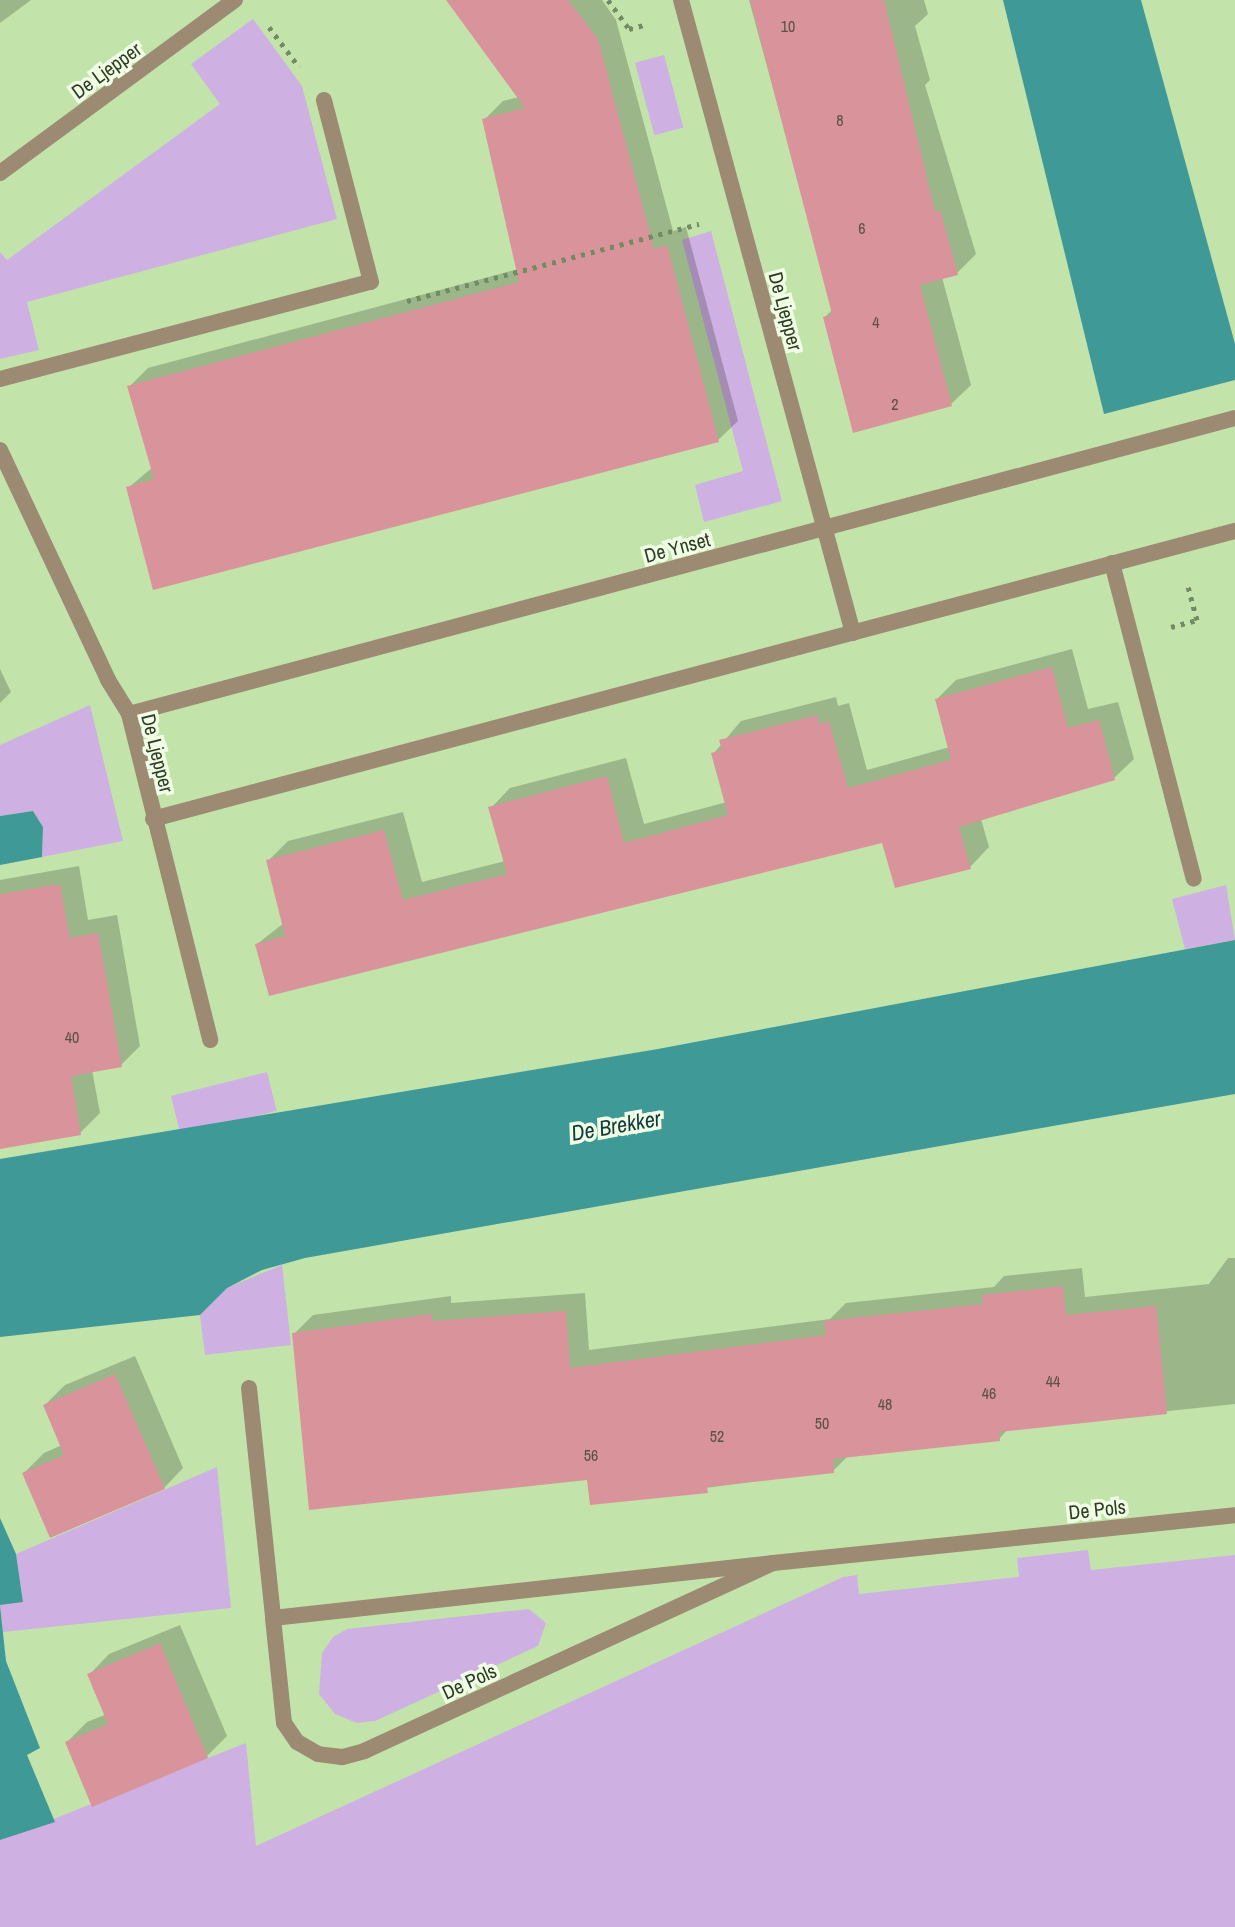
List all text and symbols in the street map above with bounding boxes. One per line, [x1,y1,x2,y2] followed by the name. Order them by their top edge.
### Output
[781,16,795,36] house number: 10
[66,37,146,103] street label: De Ljepper
[836,110,844,130] house number: 8
[858,218,866,238] house number: 6
[764,269,808,353] street label: De Ljepper
[872,312,880,332] house number: 4
[891,394,899,414] house number: 2
[641,527,713,567] street label: De Ynset
[137,711,179,795] street label: De Ljepper
[65,1027,79,1047] house number: 40
[569,1105,663,1147] water label: De Brekker
[1046,1371,1060,1391] house number: 44
[982,1383,996,1403] house number: 46
[878,1394,892,1414] house number: 48
[815,1413,829,1433] house number: 50
[710,1426,724,1446] house number: 52
[584,1445,598,1465] house number: 56
[1067,1494,1127,1524] street label: De Pols
[438,1658,500,1704] street label: De Pols

